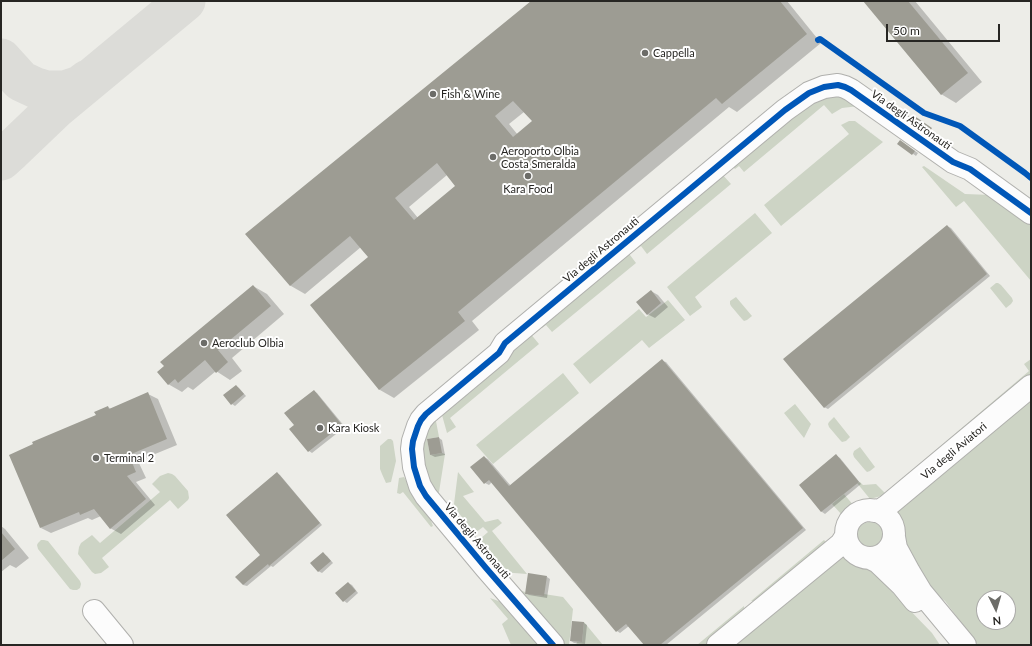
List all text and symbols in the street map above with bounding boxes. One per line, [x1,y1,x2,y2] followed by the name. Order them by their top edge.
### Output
[888,16,1002,42] scale bar
[893,23,920,38] text: 50 m
[653,46,695,60] place label: Cappella
[640,48,650,58] marker: Cappella
[441,87,500,101] place label: Fish & Wine
[868,87,954,153] street label: Via degli Astronauti
[428,89,438,99] marker: Fish & Wine
[501,144,579,170] place label: Aeroporto Olbia Costa Smeralda
[488,152,498,162] marker: Aeroporto Olbia Costa Smeralda
[523,171,533,181] marker: Kara Food
[503,182,553,196] place label: Kara Food
[560,214,642,286] street label: Via degli Astronauti
[212,336,284,350] place label: Aeroclub Olbia
[199,338,209,348] marker: Aeroclub Olbia
[918,420,990,482] street label: Via degli Aviatori
[328,421,379,435] place label: Kara Kiosk
[315,423,325,433] marker: Kara Kiosk
[104,451,154,465] place label: Terminal 2
[91,453,101,463] marker: Terminal 2
[441,500,513,582] street label: Via degli Astronauti
[976,590,1016,630] north arrow
[992,615,1002,628] text: N

